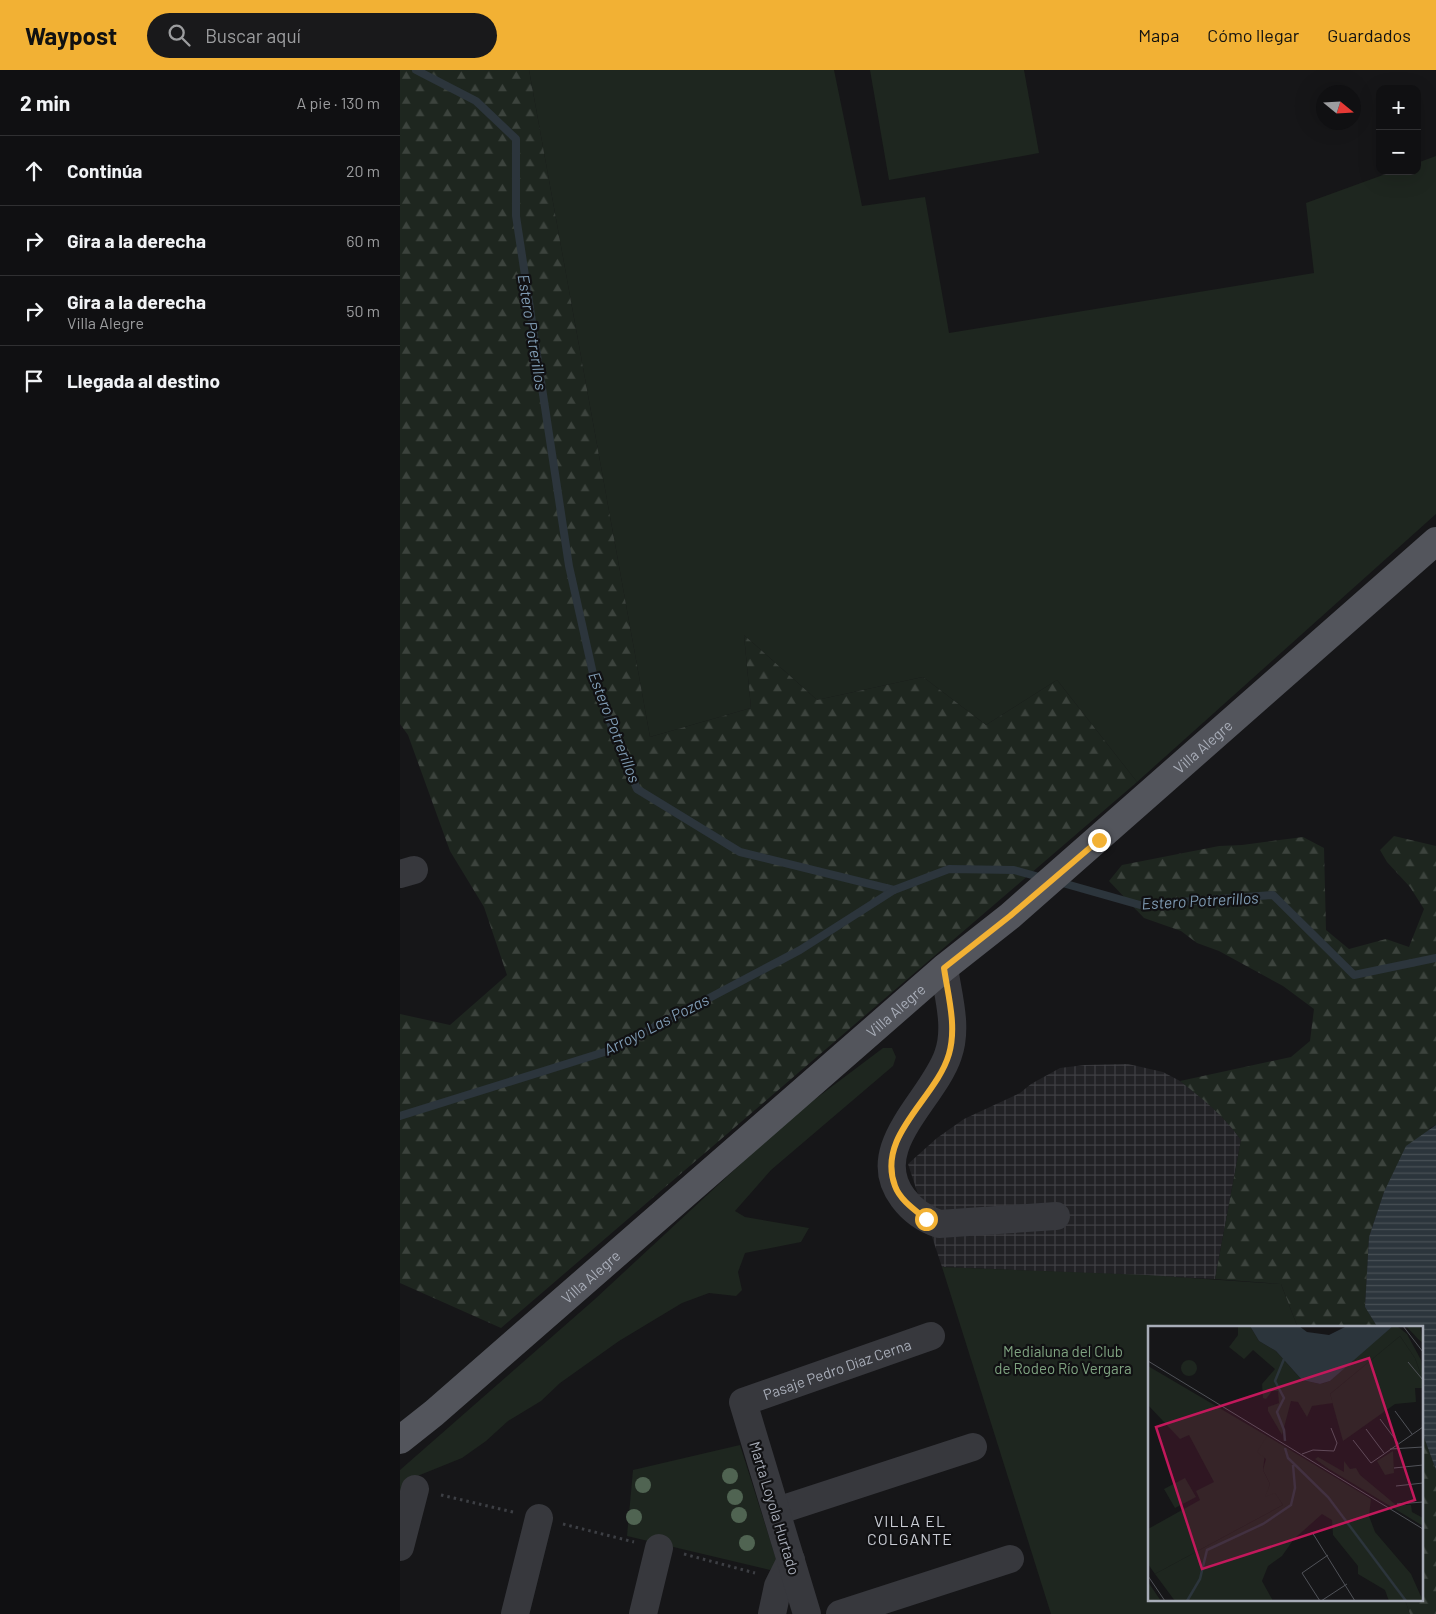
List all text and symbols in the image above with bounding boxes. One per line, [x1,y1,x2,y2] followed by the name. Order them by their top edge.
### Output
[147,13,497,58] search box
[25,21,117,50] text: Waypost
[165,21,193,49] icon: search
[205,24,301,47] text: Buscar aquí
[1138,24,1179,46] text: Mapa
[1207,24,1299,46] text: Cómo llegar
[1327,24,1411,46] text: Guardados
[1316,85,1361,130] north arrow
[1376,85,1421,175] map controls
[1376,85,1421,130] button: +
[20,90,70,115] text: 2 min
[297,93,380,112] text: A pie · 130 m
[1376,130,1421,175] button: −
[20,157,48,185] icon: ahead
[67,159,142,182] text: Continúa
[346,161,380,180] text: 20 m
[20,227,48,255] icon: right
[67,229,206,252] text: Gira a la derecha
[346,231,380,250] text: 60 m
[514,273,552,392] water label: Estero Potrerillos
[67,290,206,313] text: Gira a la derecha
[20,297,48,325] icon: right
[346,301,380,320] text: 50 m
[67,313,144,332] text: Villa Alegre
[20,367,48,395] icon: arrive
[67,369,220,392] text: Llegada al destino
[585,669,645,786] water label: Estero Potrerillos
[1170,716,1236,777] street label: Villa Alegre
[1088,829,1111,852] route end
[1141,887,1259,913] water label: Estero Potrerillos
[862,980,929,1041] street label: Villa Alegre
[600,989,712,1059] water label: Arroyo Las Pozas
[915,1208,938,1231] route start
[557,1246,624,1307] street label: Villa Alegre
[1148,1326,1424,1602] inset map
[760,1335,913,1403] street label: Pasaje Pedro Díaz Cerna
[994,1342,1132,1377] park label: Medialuna del Club de Rodeo Río Vergara
[746,1439,804,1577] street label: Marta Loyola Hurtado
[867,1511,953,1548] district label: VILLA EL COLGANTE

